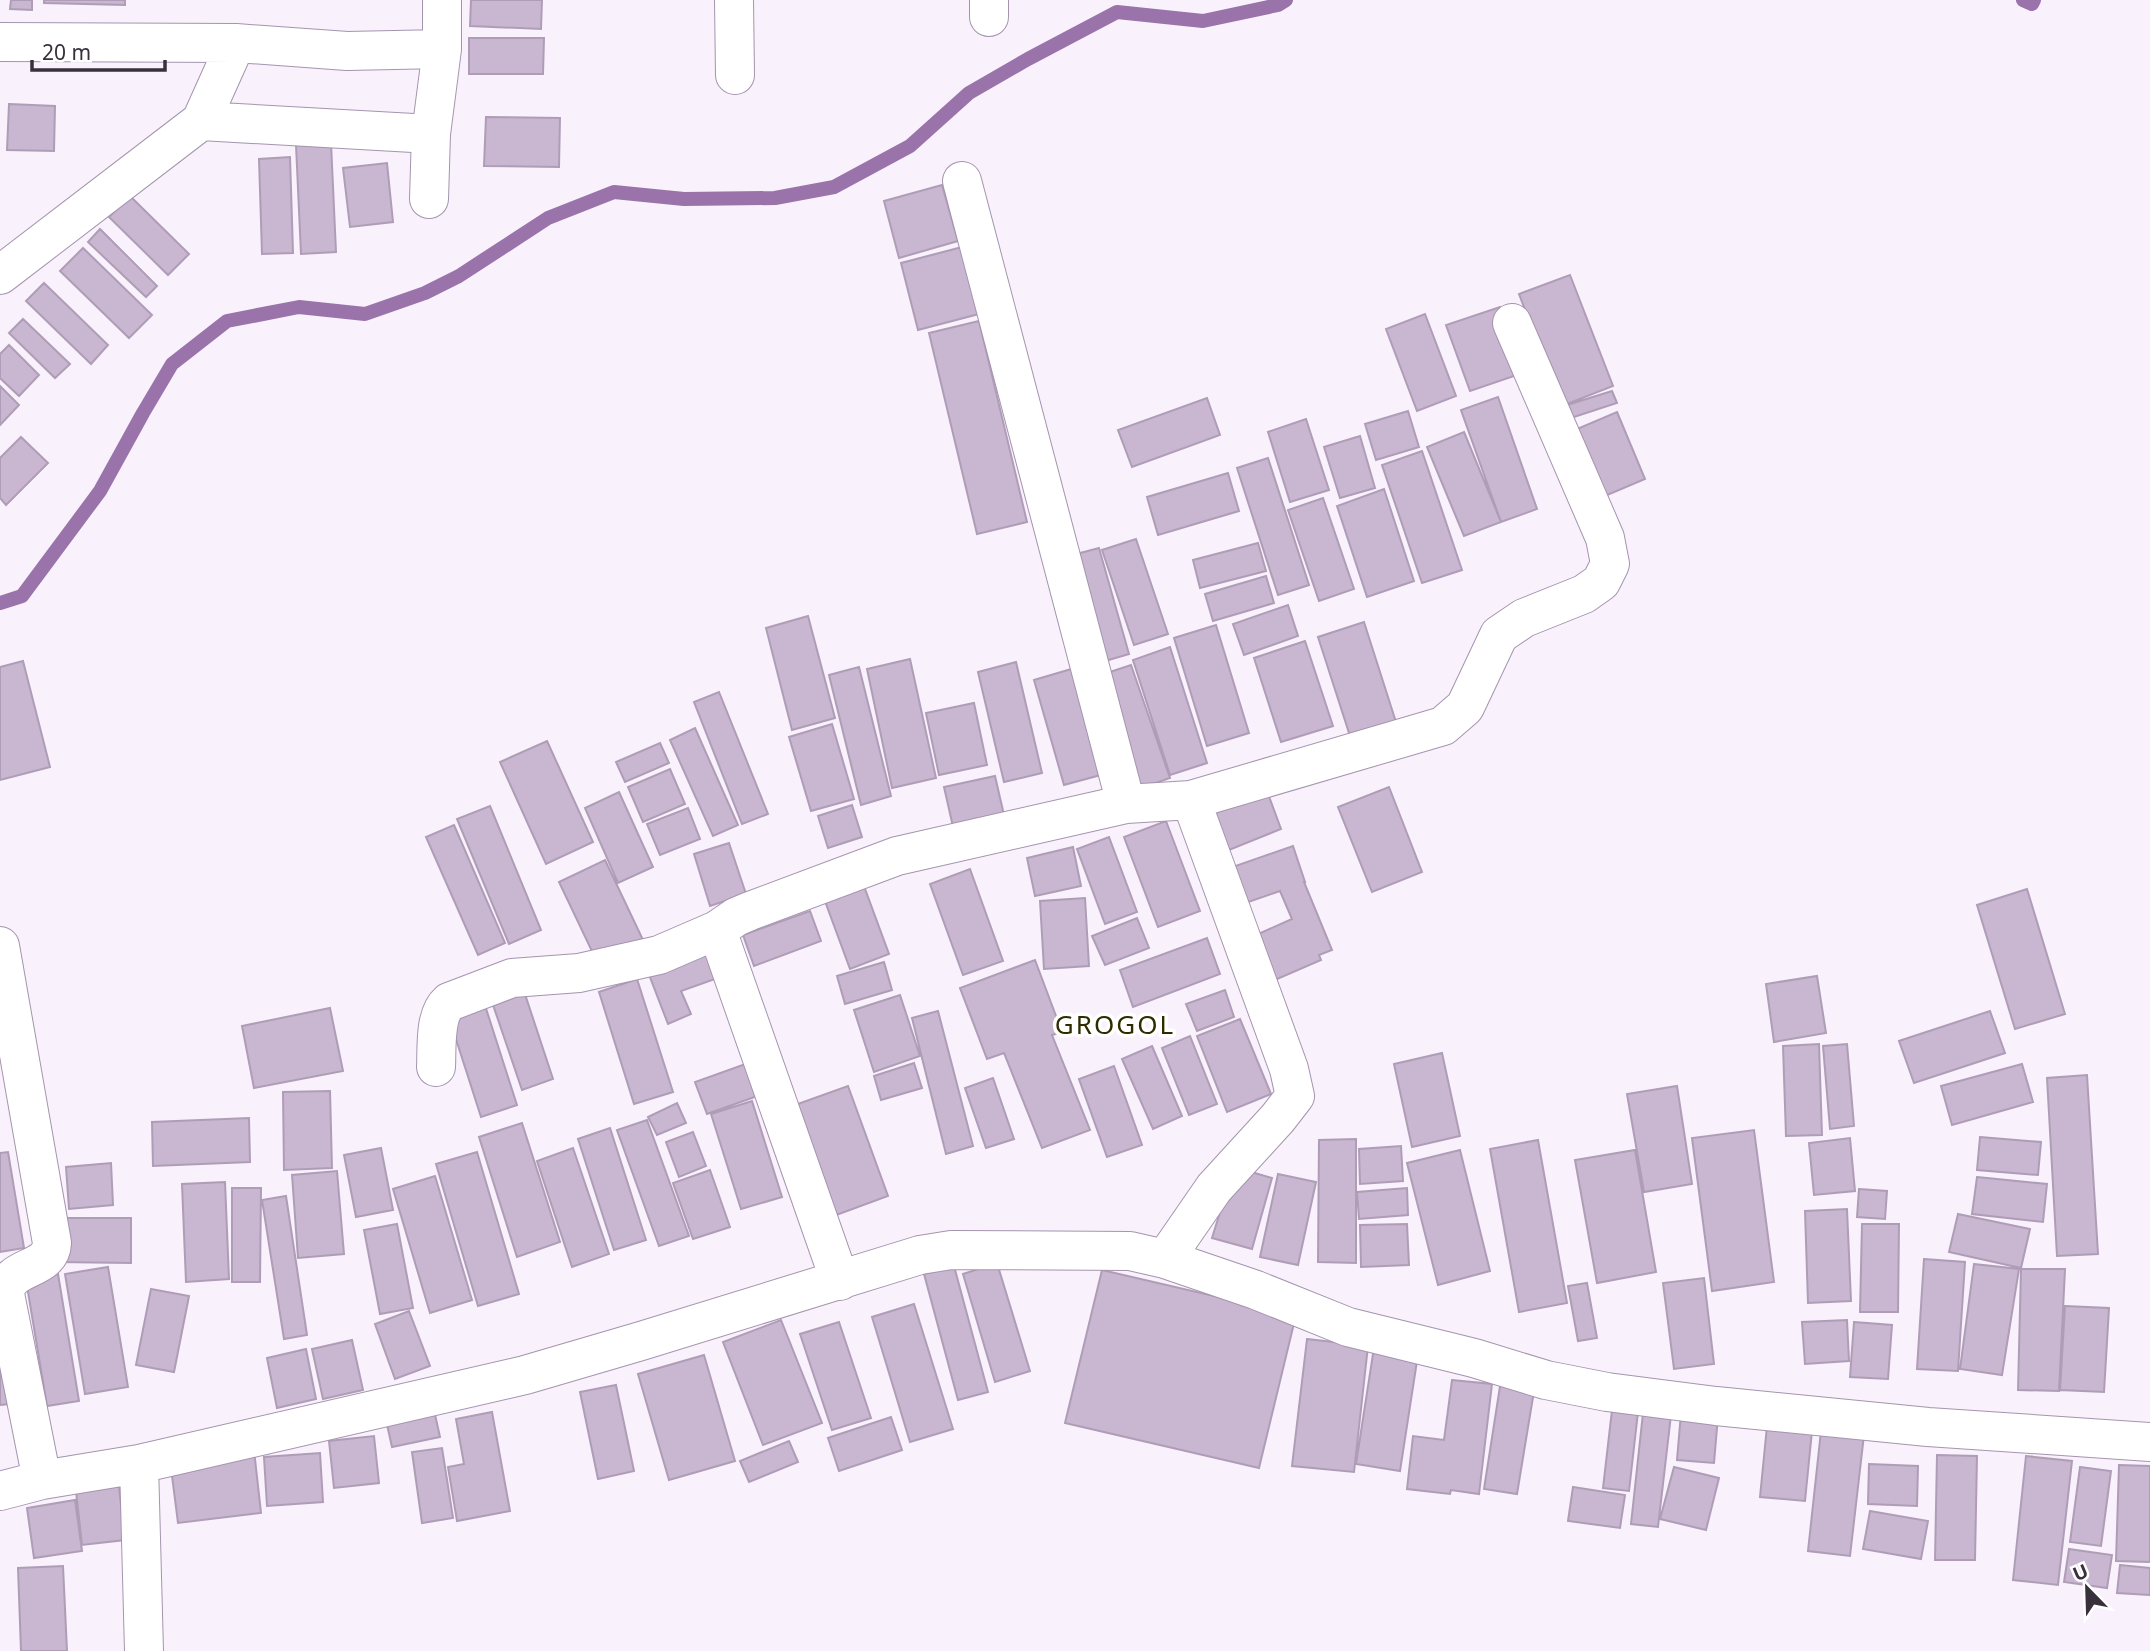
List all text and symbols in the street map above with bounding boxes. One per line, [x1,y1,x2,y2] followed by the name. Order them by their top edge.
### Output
[32,28,164,72] scale bar
[42,38,91,66] text: 20 m
[1055,1006,1175,1042] district label: GROGOL
[2052,1553,2122,1623] north arrow
[2069,1558,2092,1587] text: U

